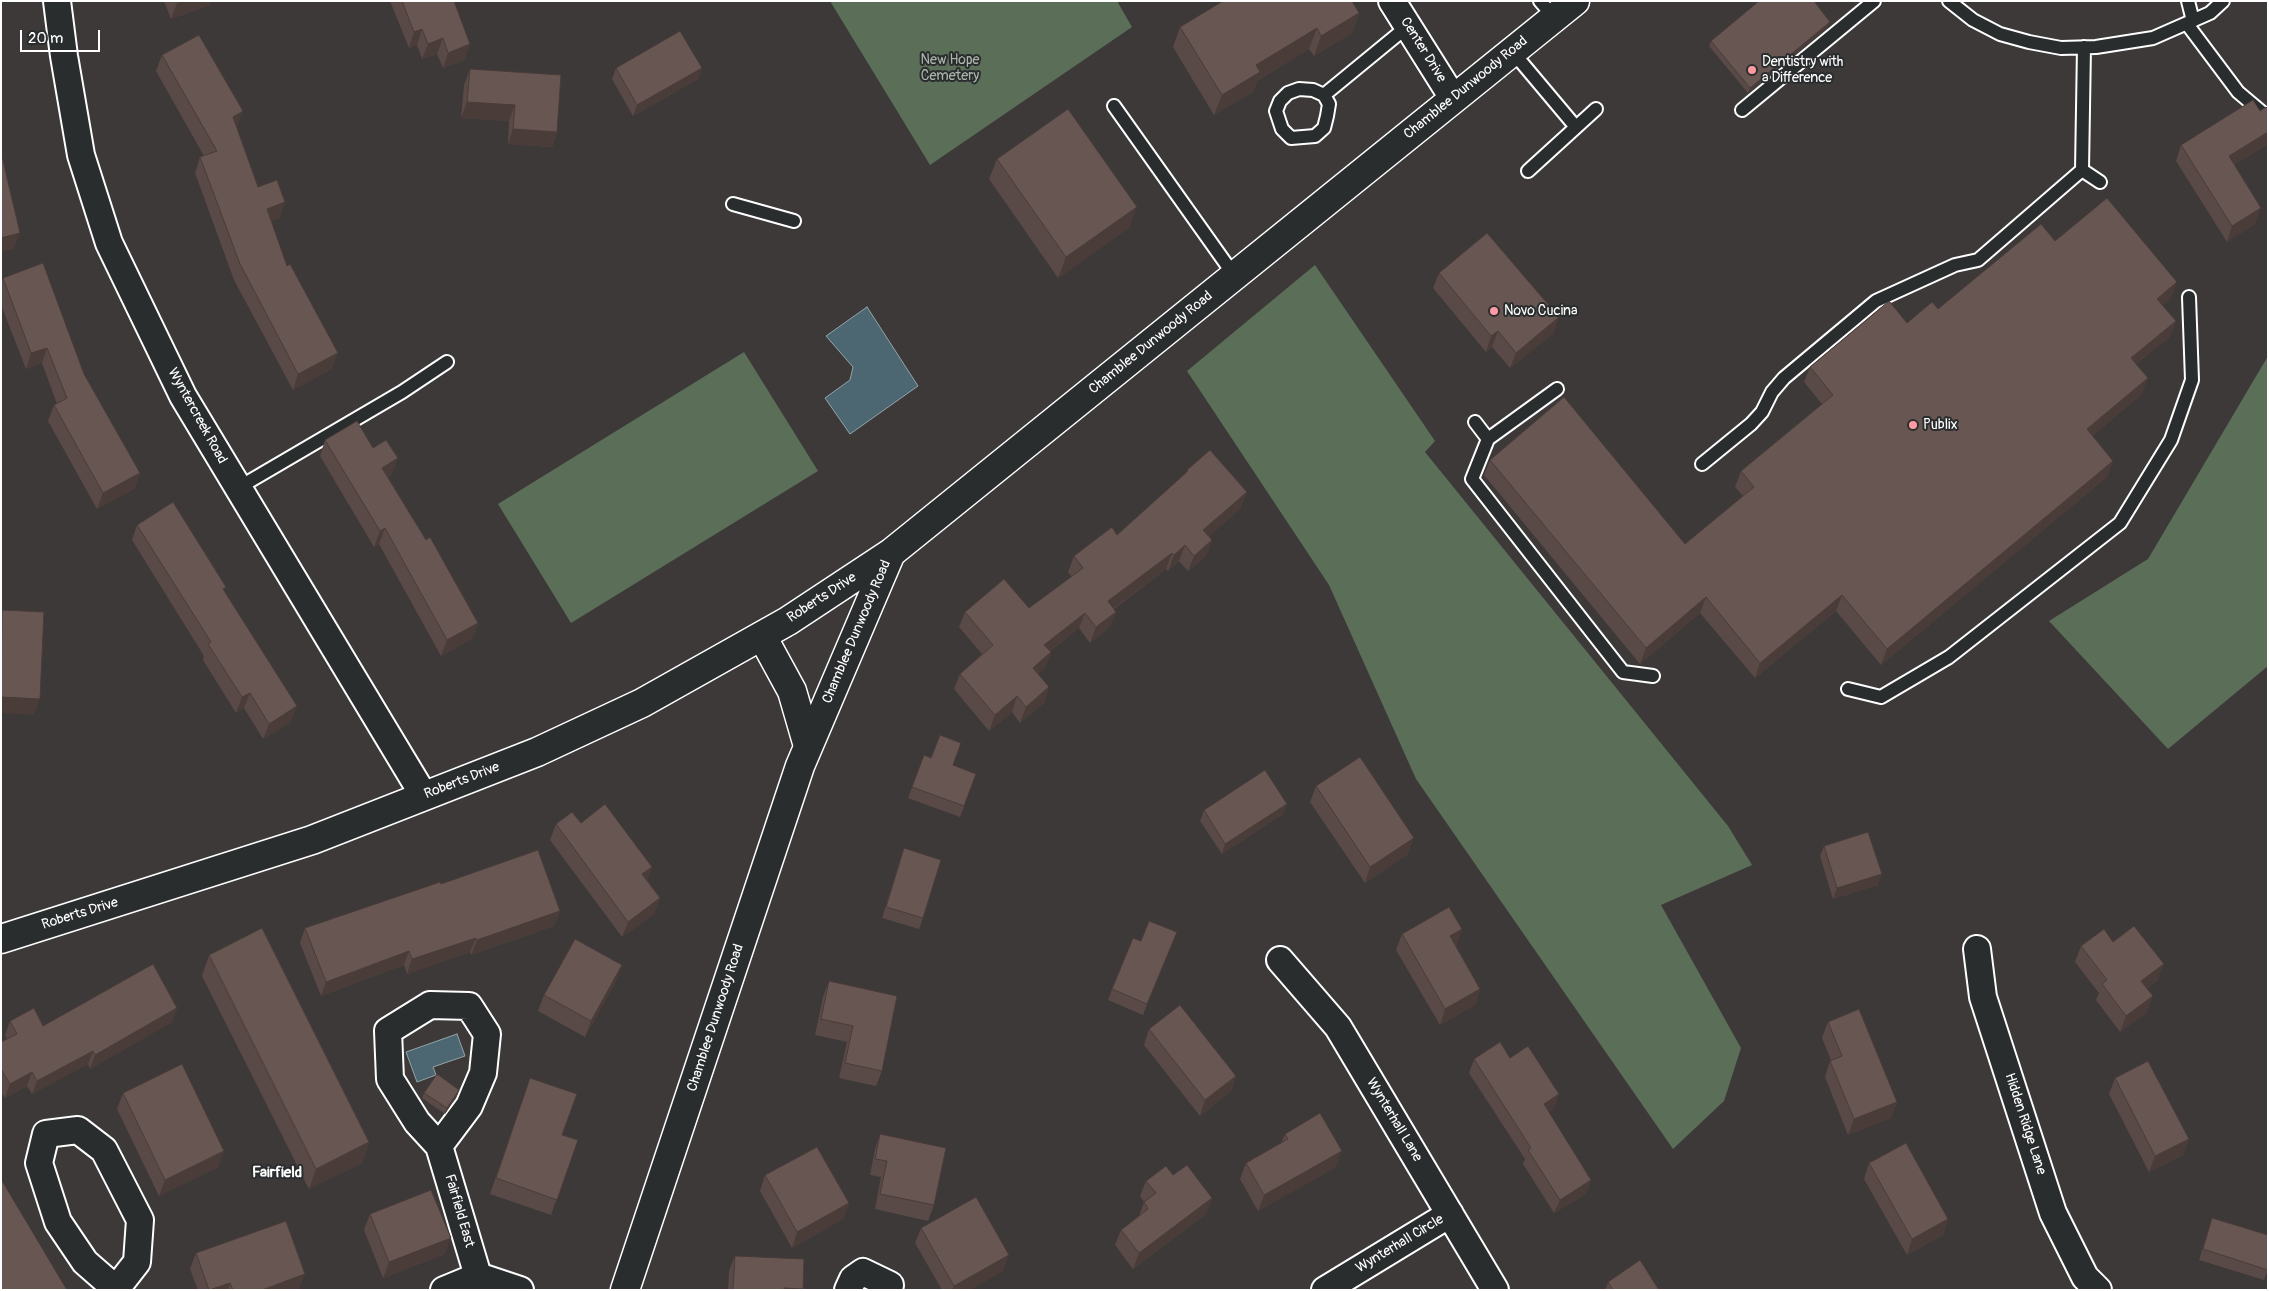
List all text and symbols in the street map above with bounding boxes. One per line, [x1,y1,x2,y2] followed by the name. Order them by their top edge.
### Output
[1396,14,1450,86] street label: Center Drive
[22,20,102,52] scale bar
[28,29,63,48] text: 20 m
[1401,33,1531,143] street label: Chamblee Dunwoody Road
[921,52,979,84] park label: New Hope Cemetery
[1762,54,1843,86] place label: Dentistry with a Difference
[1746,64,1758,76] marker: Dentistry with a Difference
[1086,288,1216,398] street label: Chamblee Dunwoody Road
[1504,303,1577,319] place label: Novo Cucina
[1488,305,1500,317] marker: Novo Cucina
[164,365,230,467] street label: Wyntercreek Road
[1923,417,1957,433] place label: Publix
[1907,419,1919,431] marker: Publix
[819,558,895,706] street label: Chamblee Dunwoody Road
[784,569,860,627] street label: Roberts Drive
[422,759,502,803] street label: Roberts Drive
[40,894,120,934] street label: Roberts Drive
[684,942,748,1094] street label: Chamblee Dunwoody Road
[2001,1071,2049,1177] street label: Hidden Ridge Lane
[1362,1075,1426,1165] street label: Wynterhall Lane
[252,1164,302,1182] district label: Fairfield
[441,1172,477,1250] street label: Fairfield East
[1353,1211,1447,1277] street label: Wynterhall Circle

